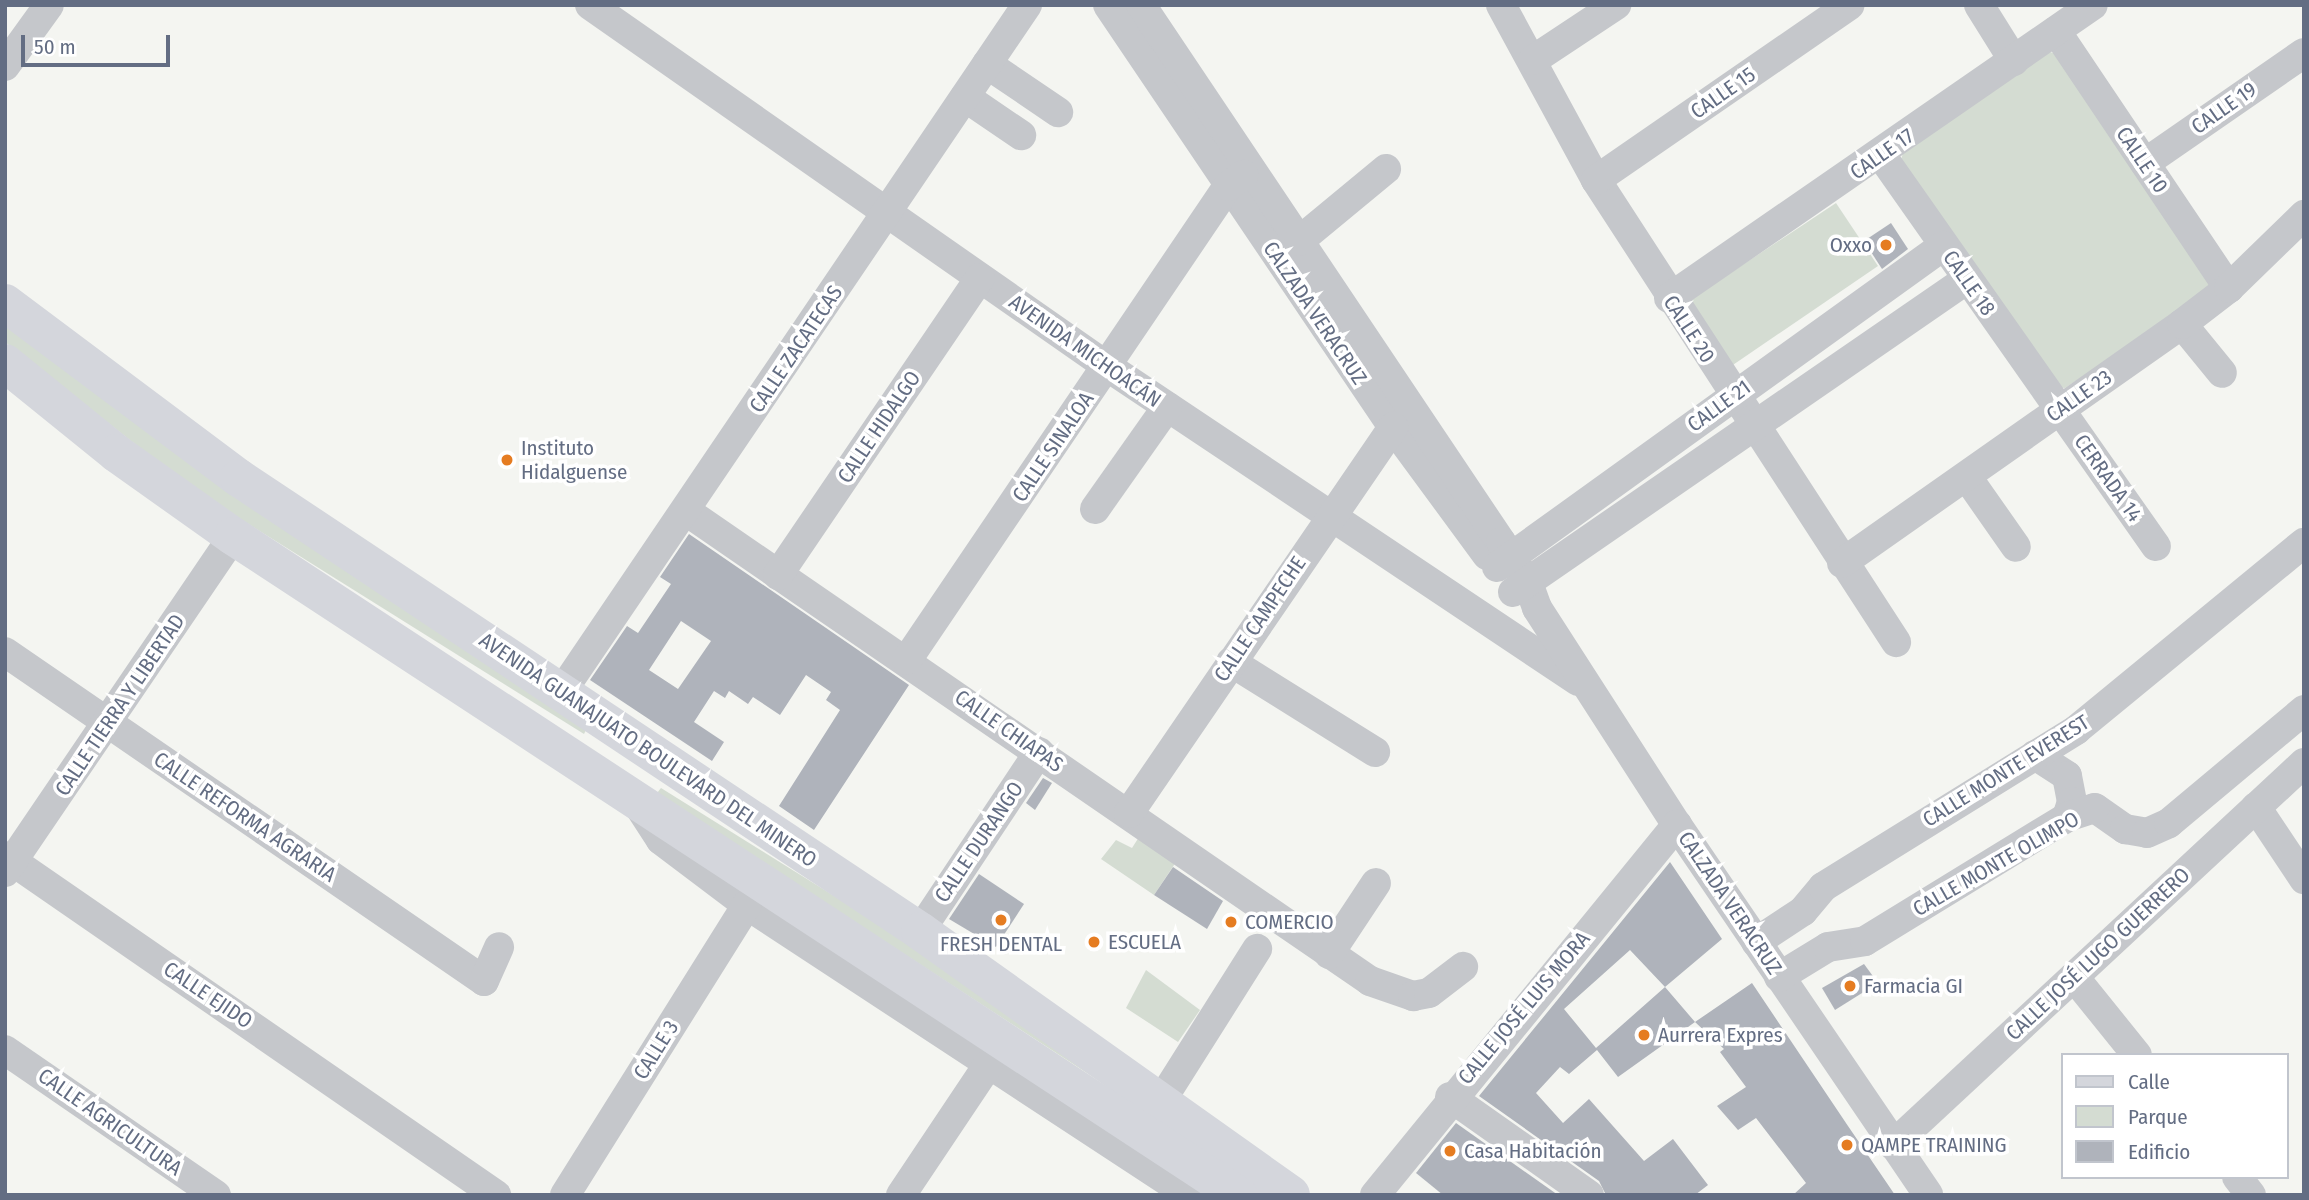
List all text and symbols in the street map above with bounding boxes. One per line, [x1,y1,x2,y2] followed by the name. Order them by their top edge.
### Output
[24,21,173,65] scale bar
[34,34,76,60] text: 50 m
[1686,62,1760,124] street label: CALLE 15
[2187,77,2261,139] street label: CALLE 19
[2111,122,2173,198] street label: CALLE 10
[1845,123,1919,185] street label: CALLE 17
[1830,232,1872,258] place label: Oxxo
[1258,237,1372,389] street label: CALZADA VERACRUZ
[1878,237,1894,253] marker: Oxxo
[1938,246,2000,320] street label: CALLE 18
[744,281,848,417] street label: CALLE ZACATECAS
[1004,289,1166,413] street label: AVENIDA MICHOACÁN
[1658,291,1720,367] street label: CALLE 20
[2042,365,2116,427] street label: CALLE 23
[832,366,926,488] street label: CALLE HIDALGO
[1682,375,1756,437] street label: CALLE 21
[1007,387,1099,507] street label: CALLE SINALOA
[2069,429,2147,527] street label: CERRADA 14
[521,435,627,485] place label: Instituto Hidalguense
[499,452,515,468] marker: Instituto Hidalguense
[1209,552,1311,686] street label: CALLE CAMPECHE
[50,609,190,801] street label: CALLE TIERRA Y LIBERTAD
[475,627,821,873] street label: AVENIDA GUANAJUATO BOULEVARD DEL MINERO
[950,684,1068,778] street label: CALLE CHIAPAS
[1918,710,2094,832] street label: CALLE MONTE EVEREST
[149,747,341,887] street label: CALLE REFORMA AGRARIA
[929,777,1029,907] street label: CALLE DURANGO
[1909,806,2083,922] street label: CALLE MONTE OLIMPO
[1673,827,1787,979] street label: CALZADA VERACRUZ
[2001,862,2195,1046] street label: CALLE JOSÉ LUGO GUERRERO
[1245,909,1334,935] place label: COMERCIO
[993,912,1009,928] marker: FRESH DENTAL
[1223,914,1239,930] marker: COMERCIO
[1453,926,1595,1090] street label: CALLE JOSÉ LUIS MORA
[1108,929,1181,955] place label: ESCUELA
[940,931,1062,957] place label: FRESH DENTAL
[1086,934,1102,950] marker: ESCUELA
[159,956,257,1034] street label: CALLE EJIDO
[1864,973,1963,999] place label: Farmacia GI
[1842,978,1858,994] marker: Farmacia GI
[628,1016,684,1084] street label: CALLE 3
[1658,1022,1783,1048] place label: Aurrera Expres
[1636,1027,1652,1043] marker: Aurrera Expres
[2060,1053,2288,1179] legend
[33,1063,187,1181] street label: CALLE AGRICULTURA
[2128,1069,2170,1095] text: Calle
[2128,1104,2188,1130] text: Parque
[1861,1132,2006,1158] place label: QAMPE TRAINING
[1839,1137,1855,1153] marker: QAMPE TRAINING
[1464,1138,1602,1164] place label: Casa Habitación
[2128,1139,2190,1165] text: Edificio
[1442,1143,1458,1159] marker: Casa Habitación

